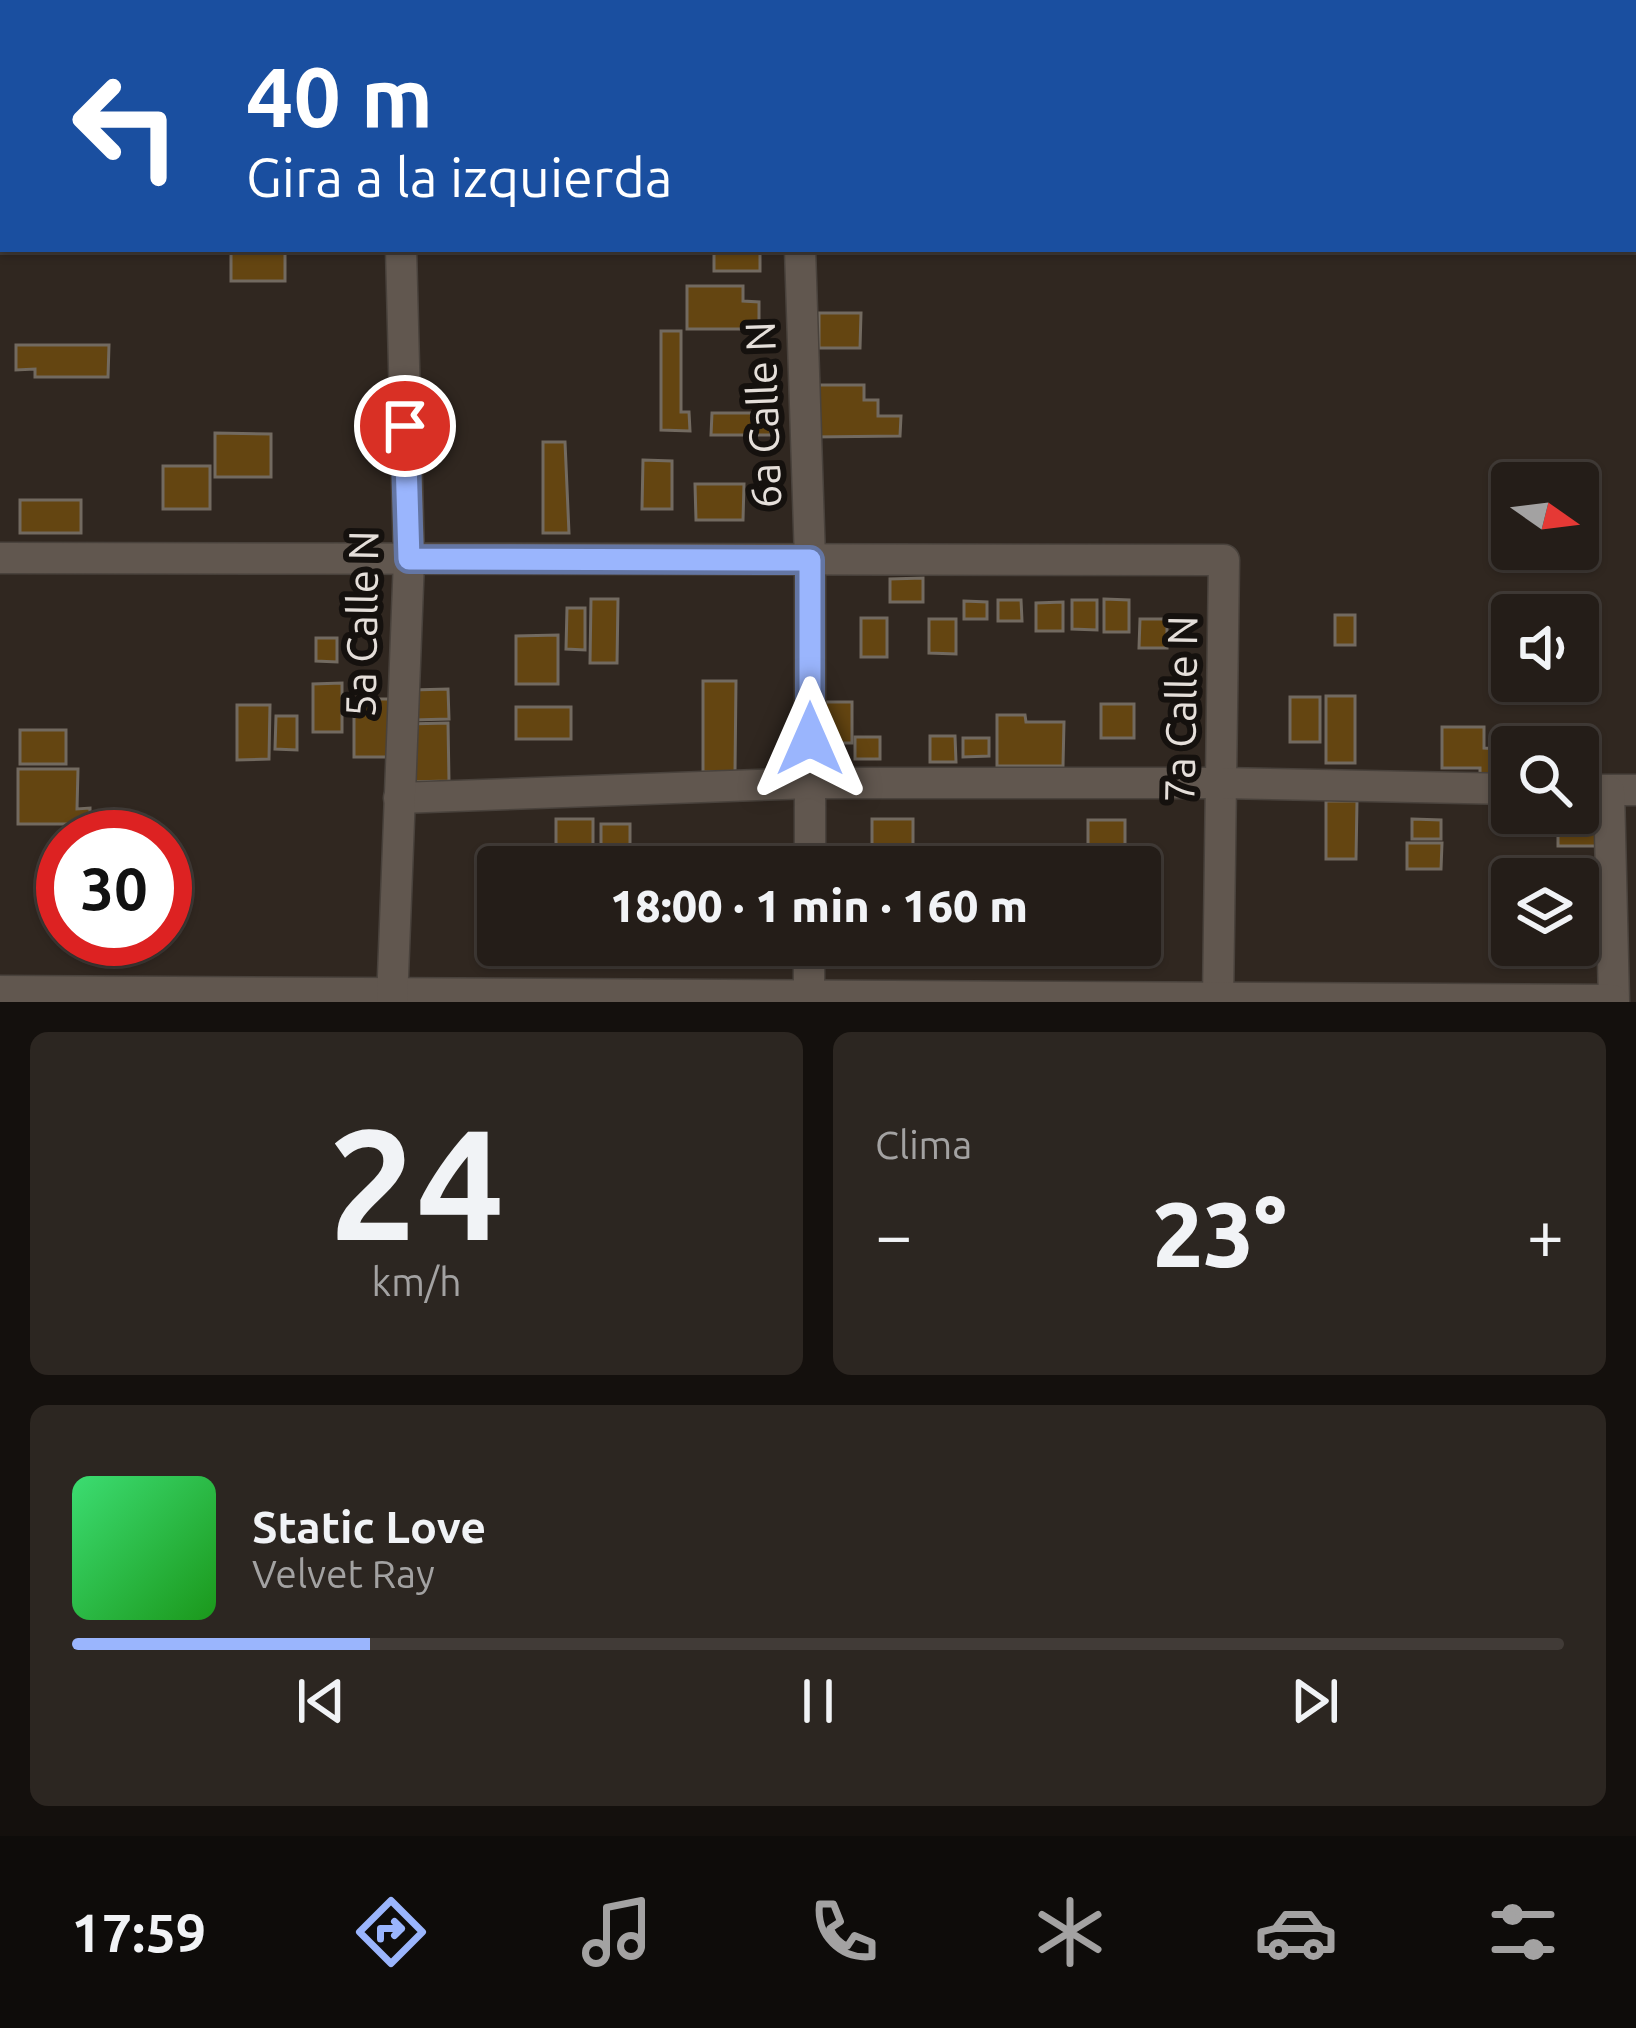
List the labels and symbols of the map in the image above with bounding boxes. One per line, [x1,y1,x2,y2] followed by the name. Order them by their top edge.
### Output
[736,321,789,509] street label: 6a Calle N
[354,375,456,477] pin
[1491,462,1599,570] north arrow
[336,530,387,718] street label: 5a Calle N
[1155,615,1206,803] street label: 7a Calle N
[747,676,873,802] position arrow
[36,810,192,966] speed limit sign: 30

